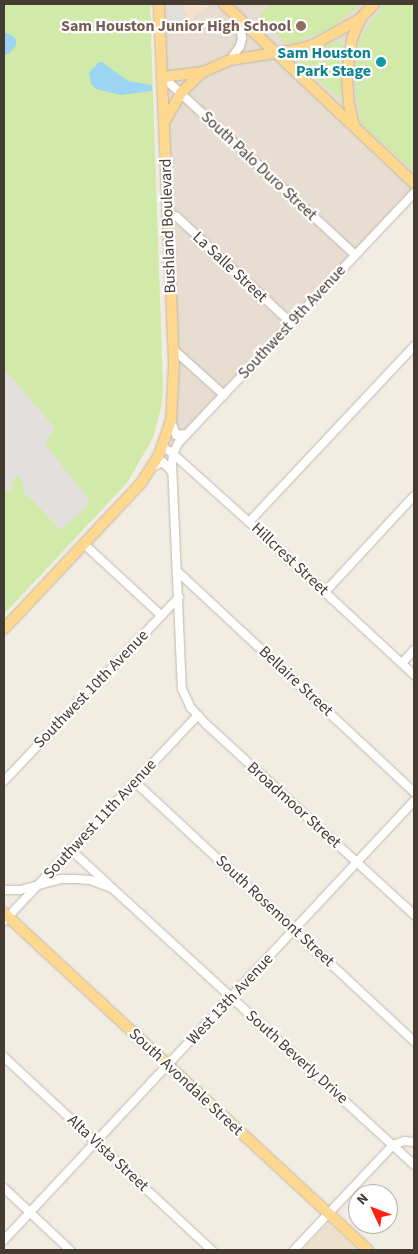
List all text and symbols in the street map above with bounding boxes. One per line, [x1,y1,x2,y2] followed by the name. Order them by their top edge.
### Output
[61,16,291,36] place label: Sam Houston Junior High School
[295,20,307,32] marker: Sam Houston Junior High School
[277,43,371,81] place label: Sam Houston Park Stage
[375,56,387,68] marker: Sam Houston Park Stage
[197,107,321,225] street label: South Palo Duro Street
[156,158,180,294] street label: Bushland Boulevard
[189,228,271,306] street label: La Salle Street
[234,261,350,383] street label: Southwest 9th Avenue
[248,518,332,600] street label: Hillcrest Street
[30,626,152,752] street label: Southwest 10th Avenue
[255,642,337,720] street label: Bellaire Street
[39,755,161,883] street label: Southwest 11th Avenue
[243,758,345,852] street label: Broadmoor Street
[212,851,338,971] street label: South Rosemont Street
[183,949,277,1049] street label: West 13th Avenue
[242,1006,352,1108] street label: South Beverly Drive
[125,1024,247,1140] street label: South Avondale Street
[63,1110,153,1196] street label: Alta Vista Street
[348,1184,398,1234] north arrow
[352,1189,373,1210] text: N

